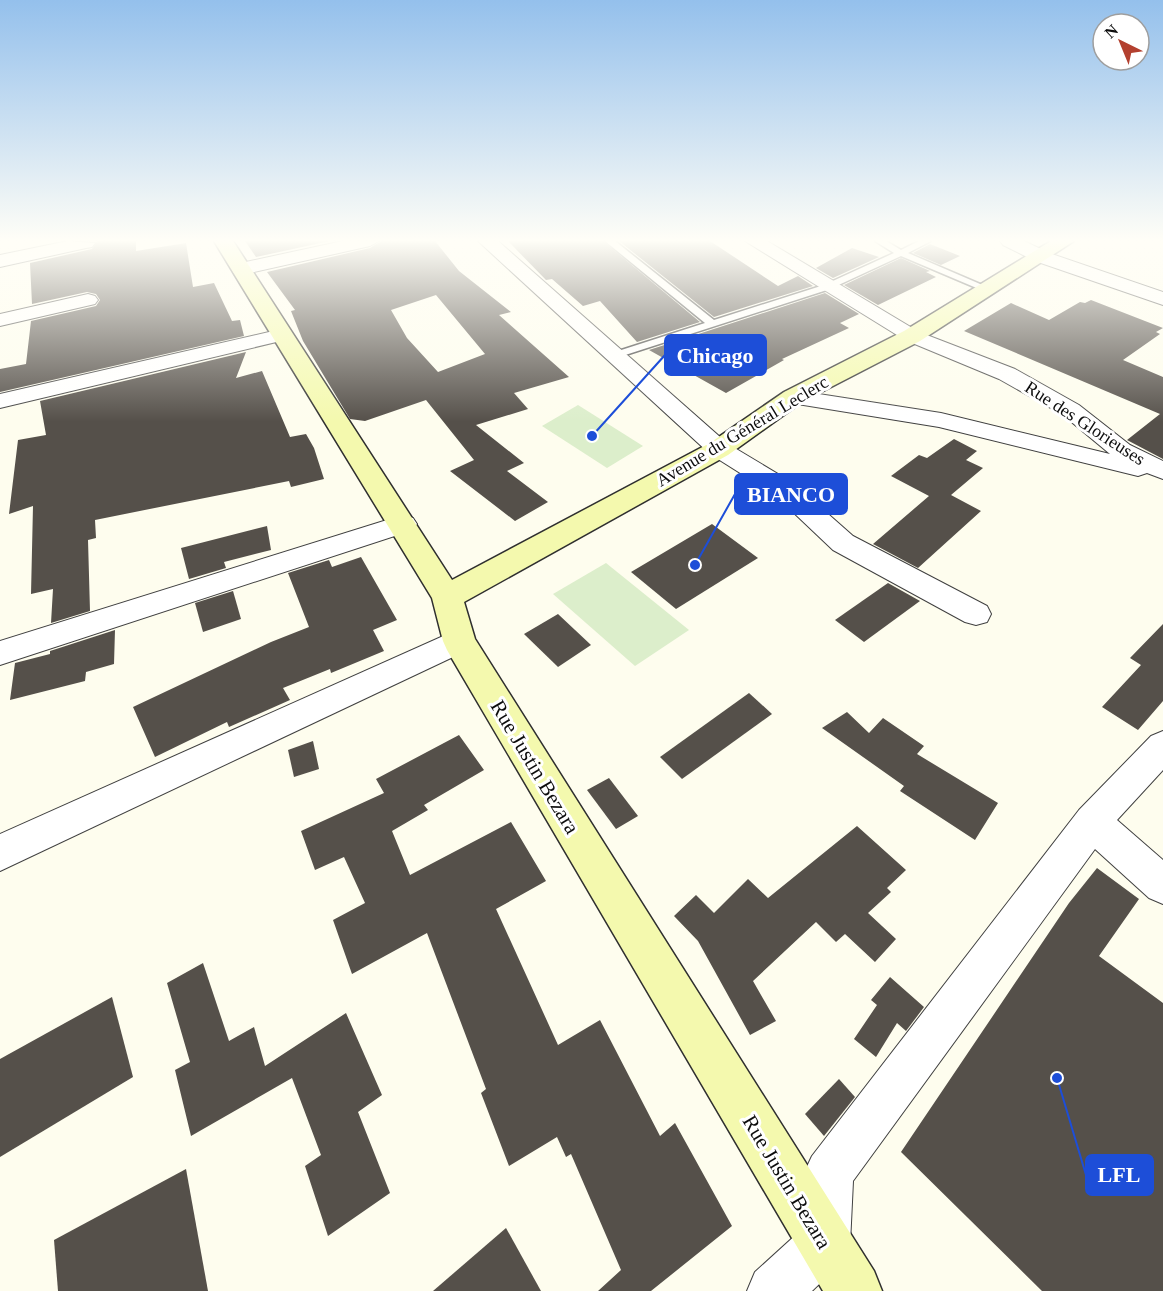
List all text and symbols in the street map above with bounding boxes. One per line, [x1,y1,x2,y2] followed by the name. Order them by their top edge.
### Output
[1091,12,1151,72] north arrow
[1101,21,1121,42] text: N
[665,335,766,375] callout: Chicago
[677,343,754,368] text: Chicago
[652,372,832,490] street label: Avenue du Général Leclerc
[1021,377,1149,469] street label: Rue des Glorieuses
[735,474,847,514] callout: BIANCO
[747,482,835,507] text: BIANCO
[486,696,585,839] street label: Rue Justin Bezara
[738,1111,837,1254] street label: Rue Justin Bezara
[1086,1155,1153,1195] callout: LFL
[1098,1162,1140,1187] text: LFL

